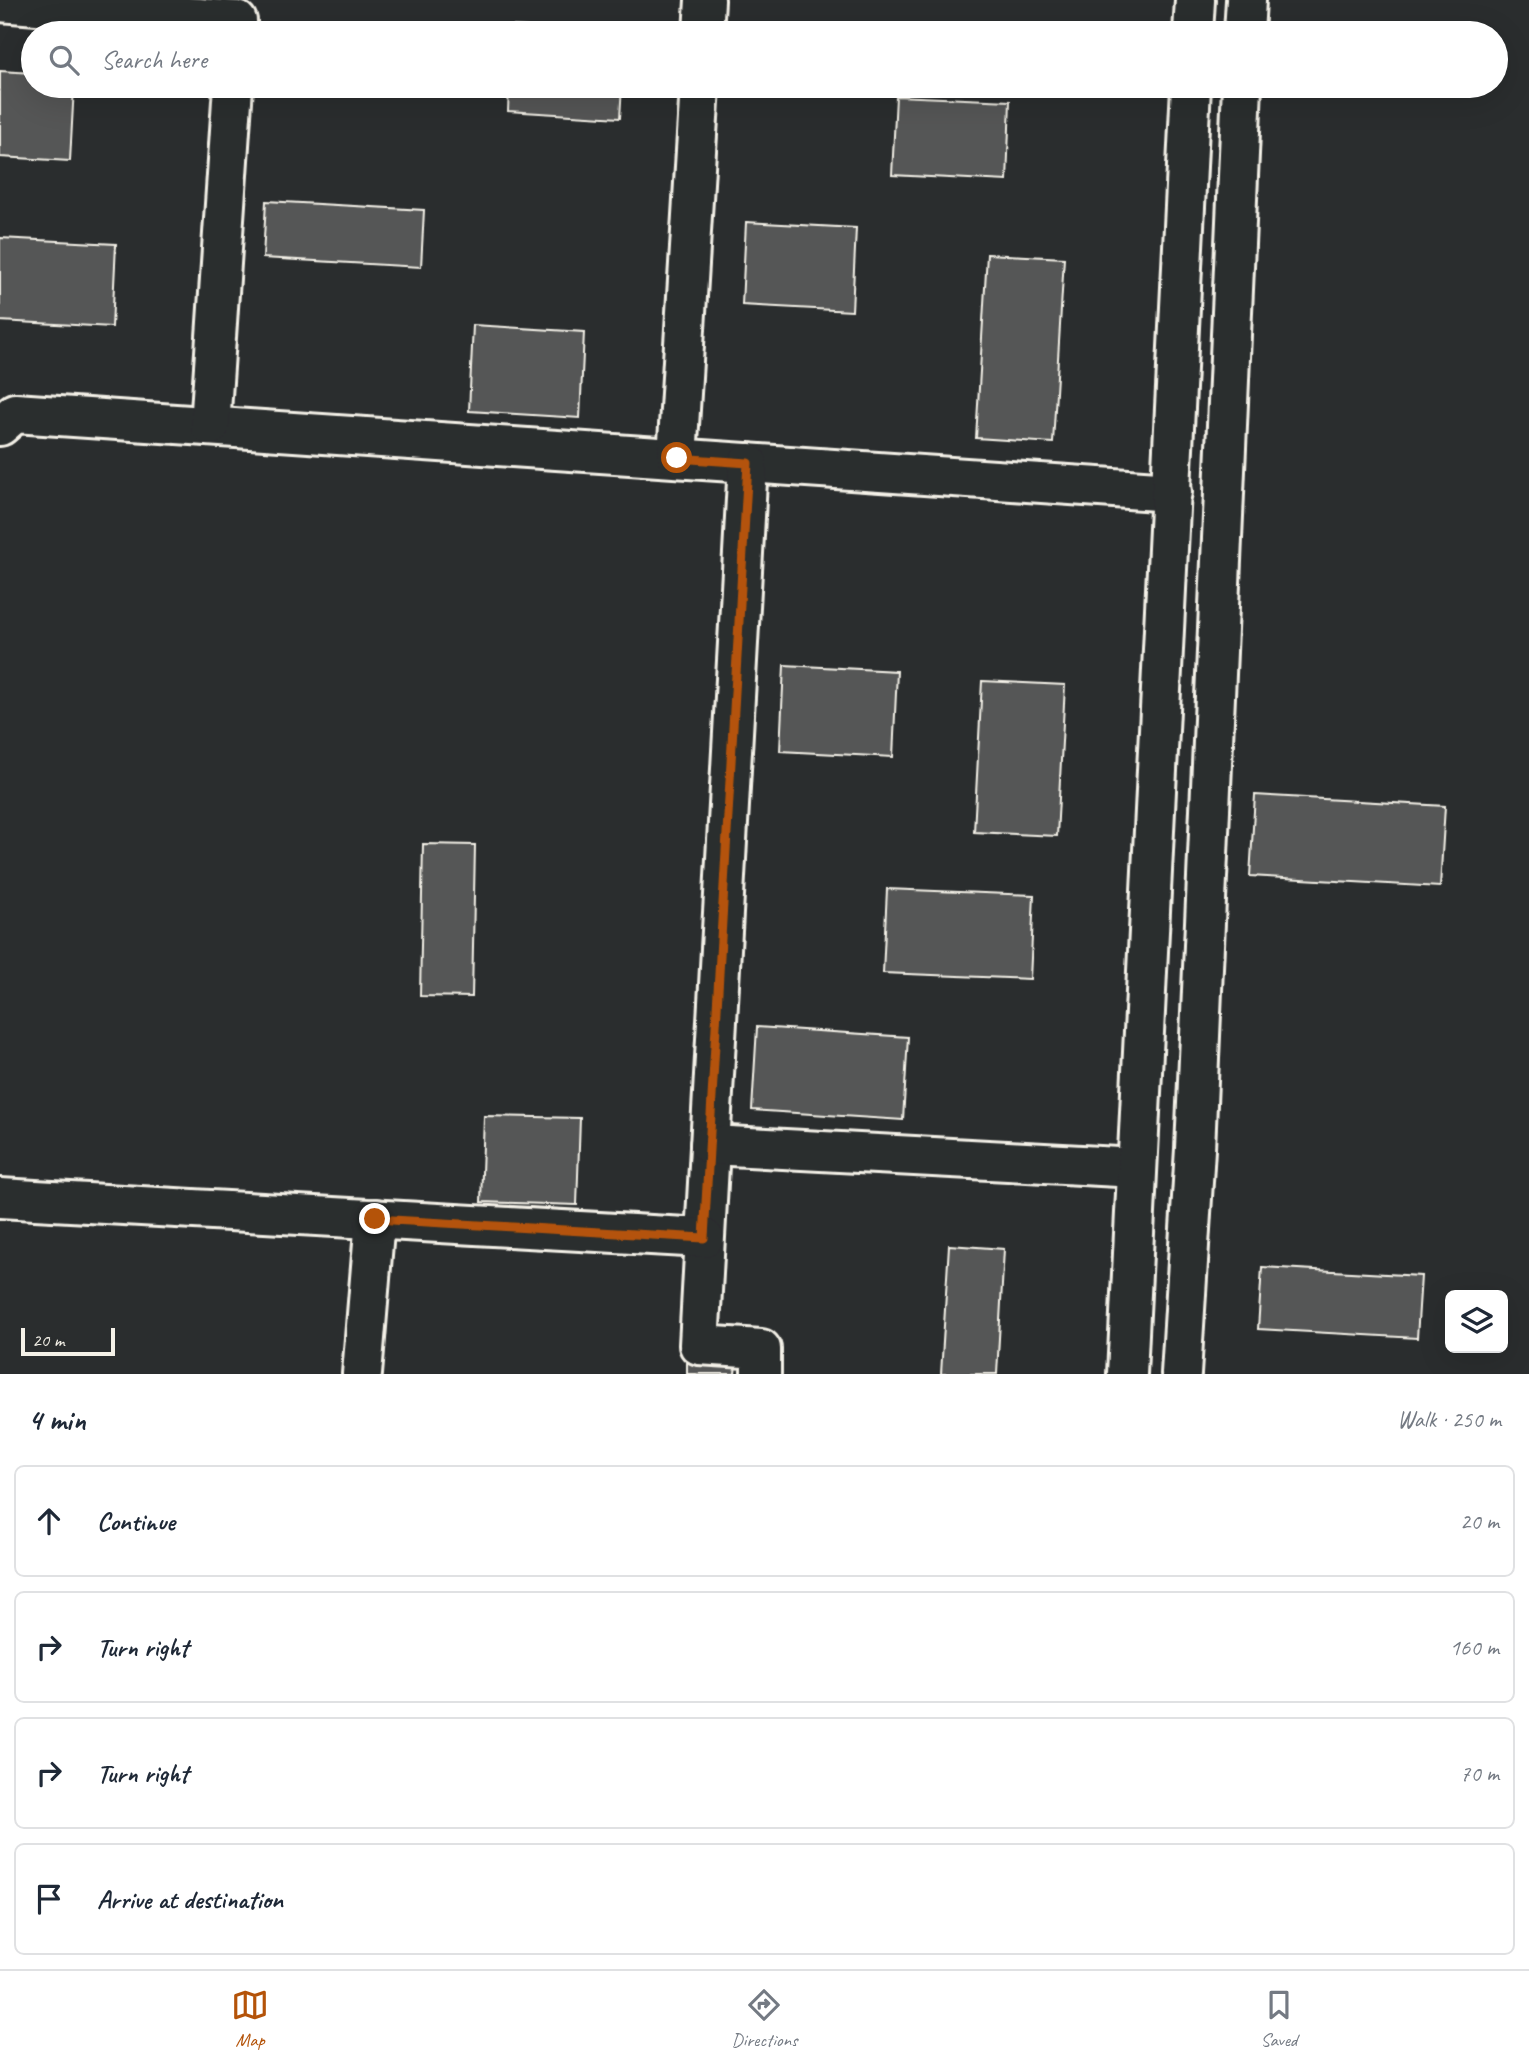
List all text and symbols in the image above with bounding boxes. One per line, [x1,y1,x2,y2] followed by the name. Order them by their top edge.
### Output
[21,21,1508,98] search box
[45,41,83,79] icon: search
[101,43,207,76] text: Search here
[661,442,692,473] route start
[359,1203,390,1234] route end
[1445,1290,1508,1353] map controls
[1445,1290,1508,1353] button: layers
[21,1325,116,1357] scale bar
[32,1328,64,1352] text: 20 m
[28,1401,85,1439] text: 4 min
[1397,1405,1501,1434] text: Walk · 250 m
[30,1502,68,1540] icon: ahead
[97,1505,175,1538] text: Continue
[1460,1507,1499,1536] text: 20 m
[30,1628,68,1666] icon: right
[97,1631,188,1664] text: Turn right
[1450,1633,1499,1662] text: 160 m
[30,1754,68,1792] icon: right
[97,1757,188,1790] text: Turn right
[1460,1759,1499,1788] text: 70 m
[30,1880,68,1918] icon: arrive
[97,1883,283,1916] text: Arrive at destination
[231,1986,269,2052] tab: Map
[731,1986,798,2052] tab: Directions
[1260,1986,1298,2052] tab: Saved

